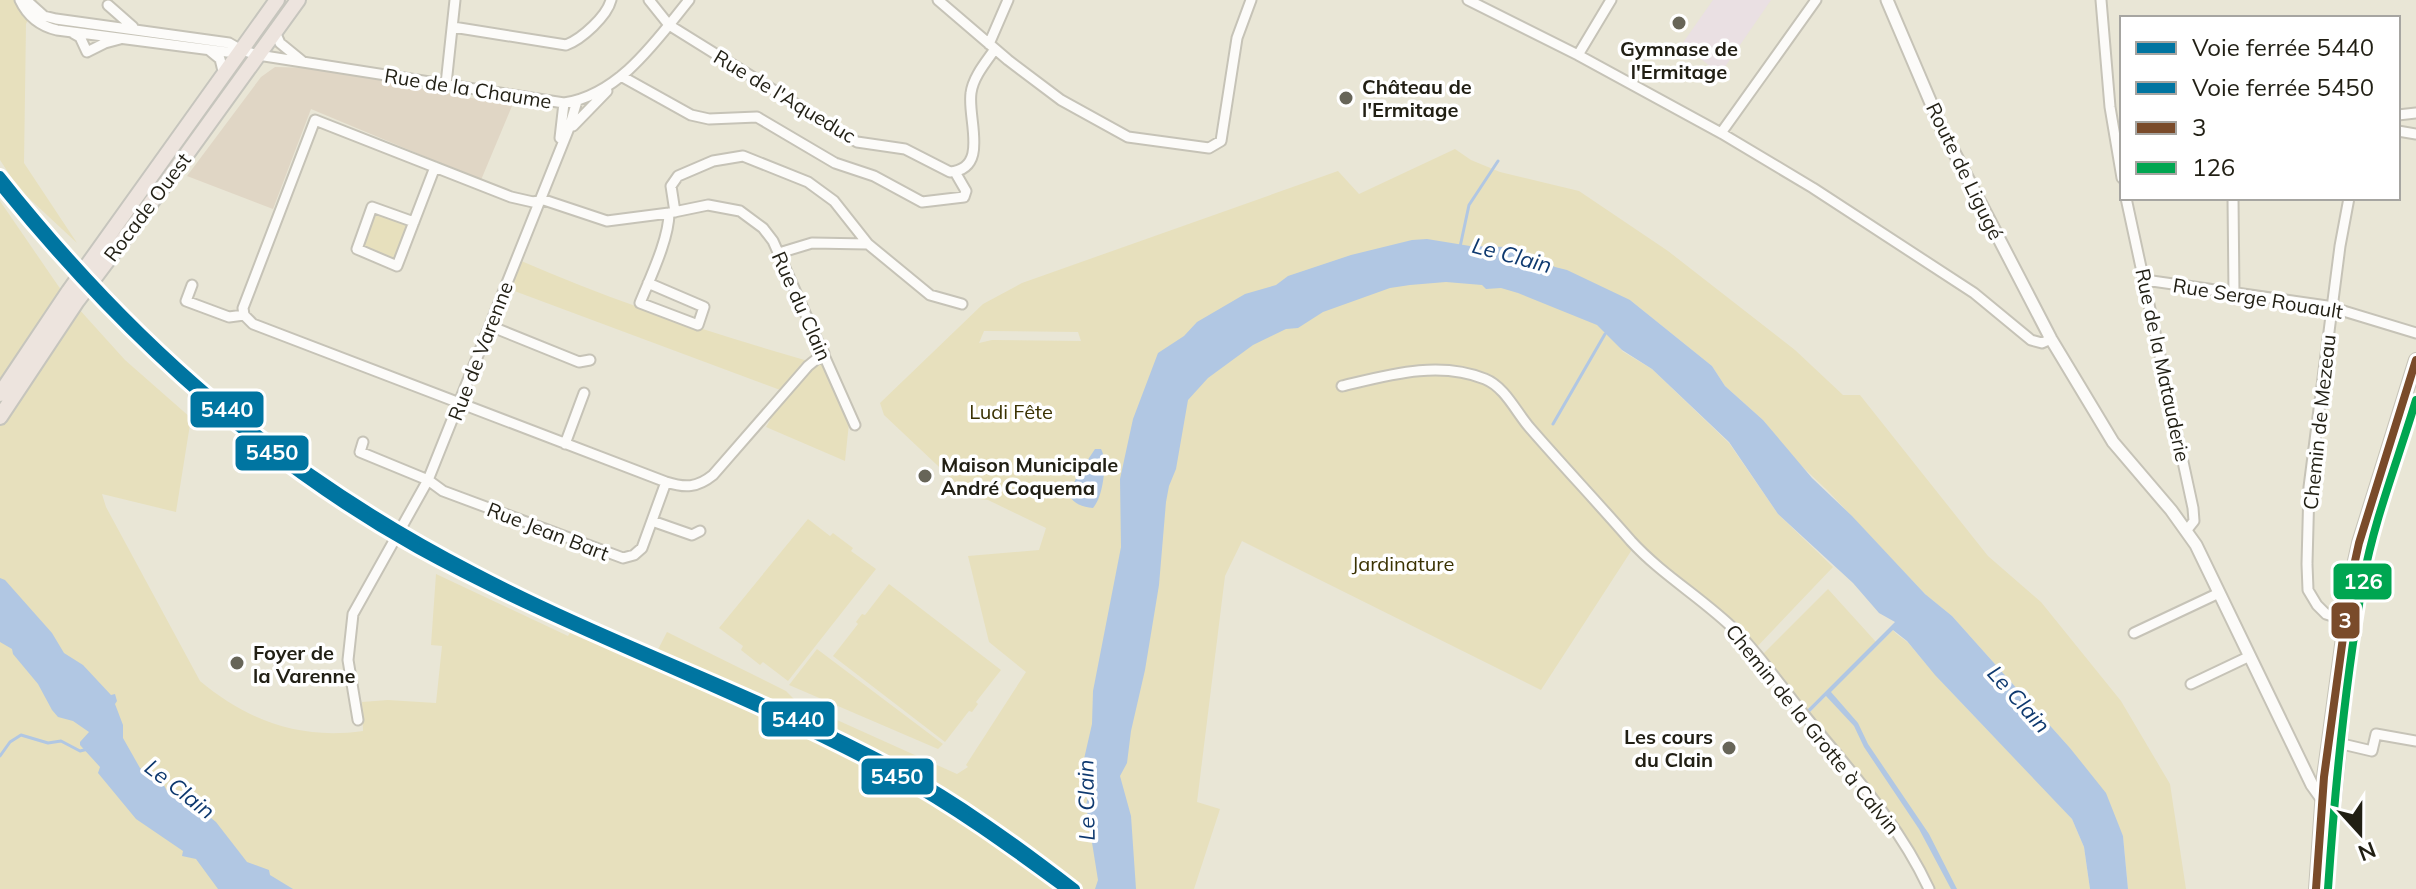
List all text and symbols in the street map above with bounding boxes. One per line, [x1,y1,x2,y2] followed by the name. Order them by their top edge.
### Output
[1670,14,1688,32] marker: Gymnase de l'Ermitage
[2120,16,2400,200] legend
[2192,32,2374,62] text: Voie ferrée 5440
[1620,36,1738,84] place label: Gymnase de l'Ermitage
[709,44,861,148] street label: Rue de l'Aqueduc
[383,62,553,114] street label: Rue de la Chaume
[2192,72,2374,102] text: Voie ferrée 5450
[1362,74,1472,122] place label: Château de l'Ermitage
[1337,89,1355,107] marker: Château de l'Ermitage
[1921,98,2009,244] street label: Route de Ligugé
[2192,112,2206,142] text: 3
[98,148,196,266] street label: Rocade Ouest
[2192,152,2235,182] text: 126
[1469,231,1555,279] water label: Le Clain
[767,247,837,365] street label: Rue du Clain
[2130,266,2196,464] street label: Rue de la Matauderie
[2171,272,2345,324] street label: Rue Serge Rouault
[442,278,518,424] street label: Rue de Varenne
[2297,333,2341,511] street label: Chemin de Mezeau
[189,390,265,429] line badge: 5440
[201,395,253,423] text: 5440
[969,399,1053,424] park label: Ludi Fête
[234,434,310,472] line badge: 5450
[246,438,298,466] text: 5450
[941,452,1118,500] place label: Maison Municipale André Coquema
[916,467,934,485] marker: Maison Municipale André Coquema
[484,496,612,566] street label: Rue Jean Bart
[1352,551,1454,576] park label: Jardinature
[2332,562,2393,601] line badge: 126
[2343,567,2383,595] text: 126
[2330,601,2361,640] line badge: 3
[2338,606,2352,634] text: 3
[1721,619,1905,839] street label: Chemin de la Grotte à Calvin
[253,640,355,688] place label: Foyer de la Varenne
[228,654,246,672] marker: Foyer de la Varenne
[1981,659,2057,739] water label: Le Clain
[760,700,836,738] line badge: 5440
[772,705,824,733] text: 5440
[1624,724,1713,772] place label: Les cours du Clain
[1720,739,1738,757] marker: Les cours du Clain
[139,753,221,825] water label: Le Clain
[860,757,935,796] line badge: 5450
[1071,759,1101,841] water label: Le Clain
[871,762,923,790] text: 5450
[2320,793,2400,873] north arrow
[2354,836,2380,868] text: N

